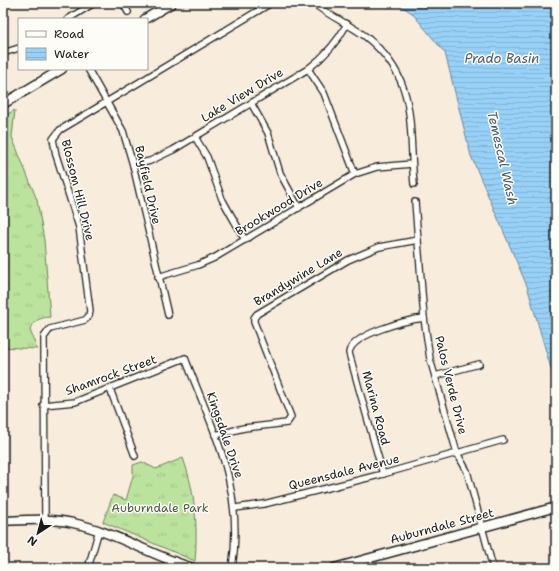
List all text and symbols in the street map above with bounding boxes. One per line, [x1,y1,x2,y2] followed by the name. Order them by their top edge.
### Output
[18,18,148,70] legend
[54,26,85,42] text: Road
[54,46,90,62] text: Water
[465,50,539,67] water label: Prado Basin
[198,64,286,126] street label: Lake View Drive
[483,109,522,207] water label: Temescal Wash
[58,138,98,242] street label: Blossom Hill Drive
[131,144,165,226] street label: Bayfield Drive
[232,174,326,239] street label: Brookwood Drive
[251,244,345,310] street label: Brandywine Lane
[431,334,471,436] street label: Palos Verde Drive
[63,351,159,399] street label: Shamrock Street
[358,369,394,447] street label: Marina Road
[203,390,247,480] street label: Kingsdale Drive
[287,450,401,494] street label: Queensdale Avenue
[111,500,209,516] park label: Auburndale Park
[388,504,496,548] street label: Auburndale Street
[18,513,58,553] north arrow
[24,532,40,549] text: N

